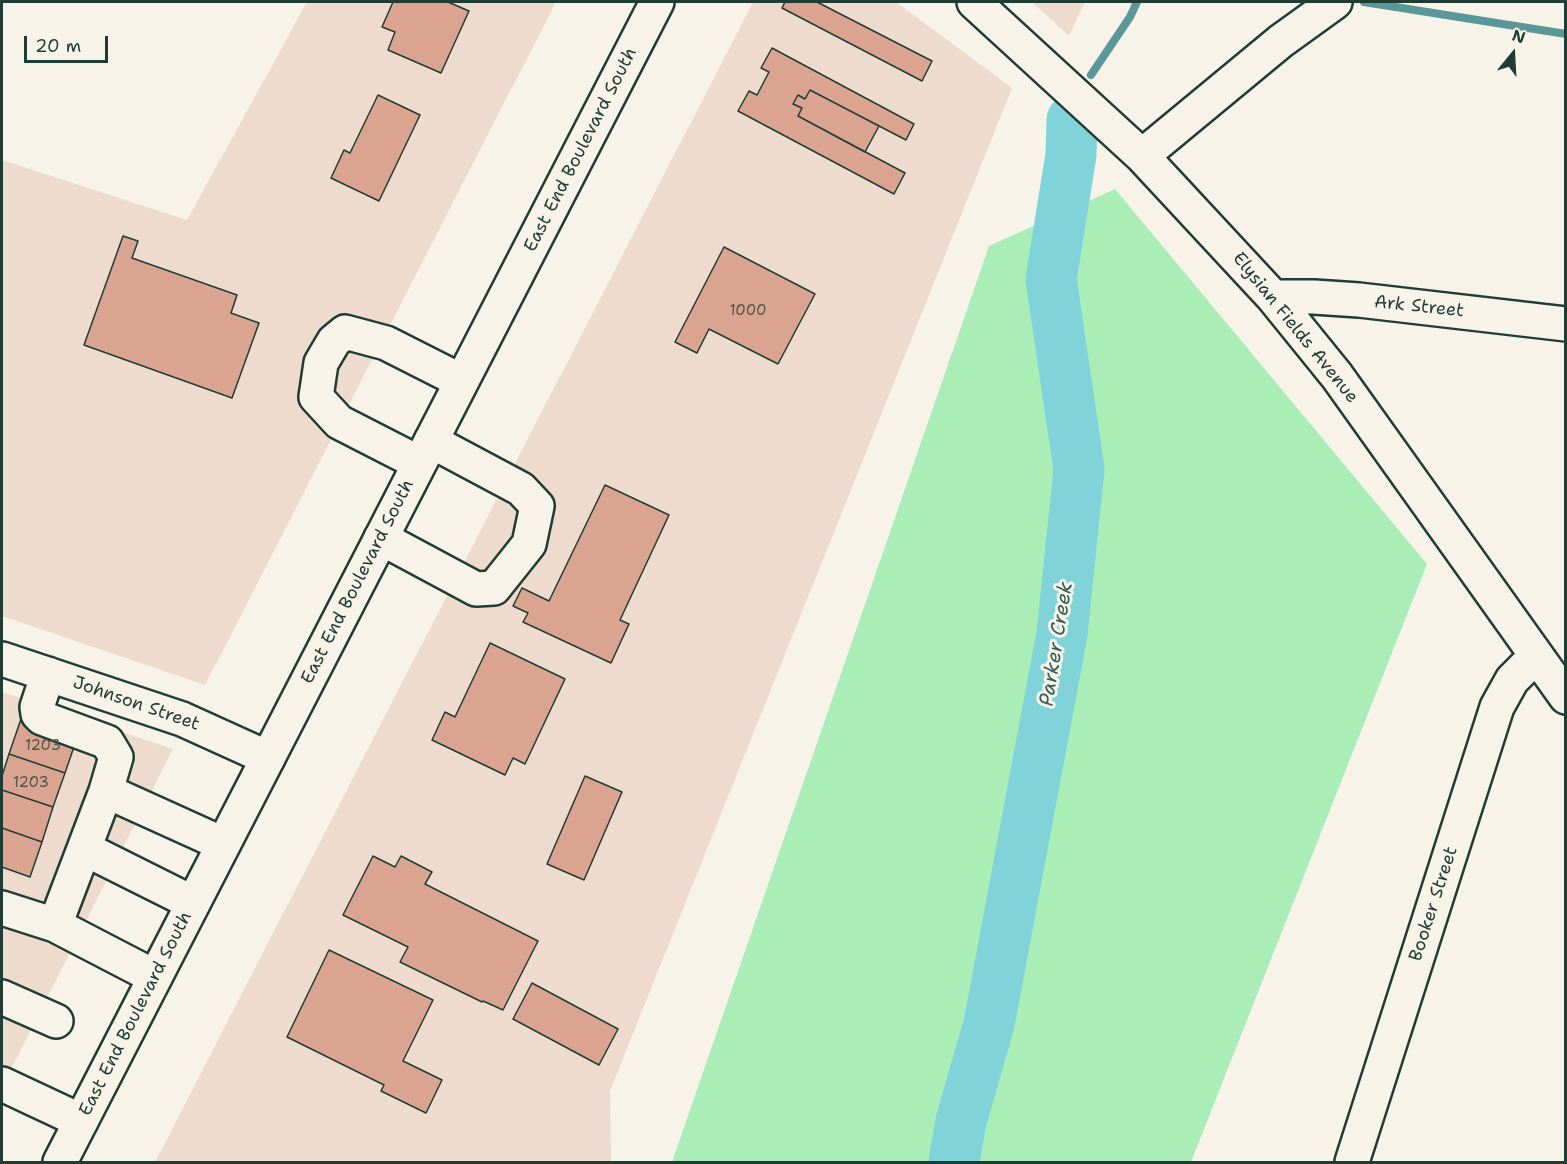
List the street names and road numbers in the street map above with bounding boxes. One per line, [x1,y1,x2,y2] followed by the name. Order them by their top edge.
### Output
[520,44,642,256] street label: East End Boulevard South
[1228,248,1362,408] street label: Elysian Fields Avenue
[1373,292,1465,322] street label: Ark Street
[297,476,419,688] street label: East End Boulevard South
[70,672,202,736] street label: Johnson Street
[1405,844,1463,964] street label: Booker Street
[75,908,197,1120] street label: East End Boulevard South

